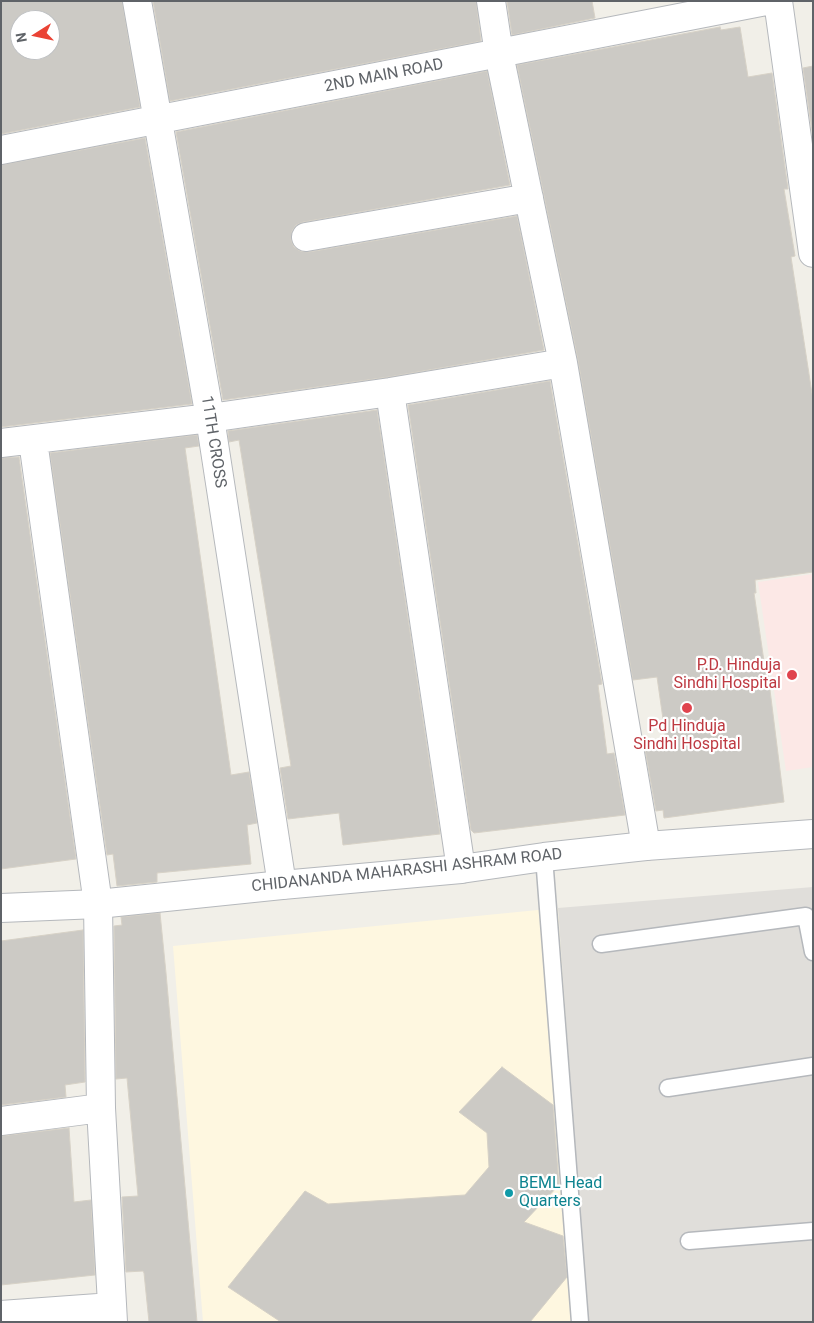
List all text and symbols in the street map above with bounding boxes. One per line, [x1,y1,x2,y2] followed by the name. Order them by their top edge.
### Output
[10,10,60,60] north arrow
[12,31,30,44] text: N
[323,55,445,97] street label: 2ND MAIN ROAD
[196,394,230,490] street label: 11TH CROSS
[674,656,781,694] place label: P.D. Hinduja Sindhi Hospital
[785,668,799,682] marker: P.D. Hinduja Sindhi Hospital
[680,701,694,715] marker: Pd Hinduja Sindhi Hospital
[633,717,741,755] place label: Pd Hinduja Sindhi Hospital
[251,845,563,897] street label: CHIDANANDA MAHARASHI ASHRAM ROAD
[519,1174,602,1212] place label: BEML Head Quarters
[503,1187,515,1199] marker: BEML Head Quarters

